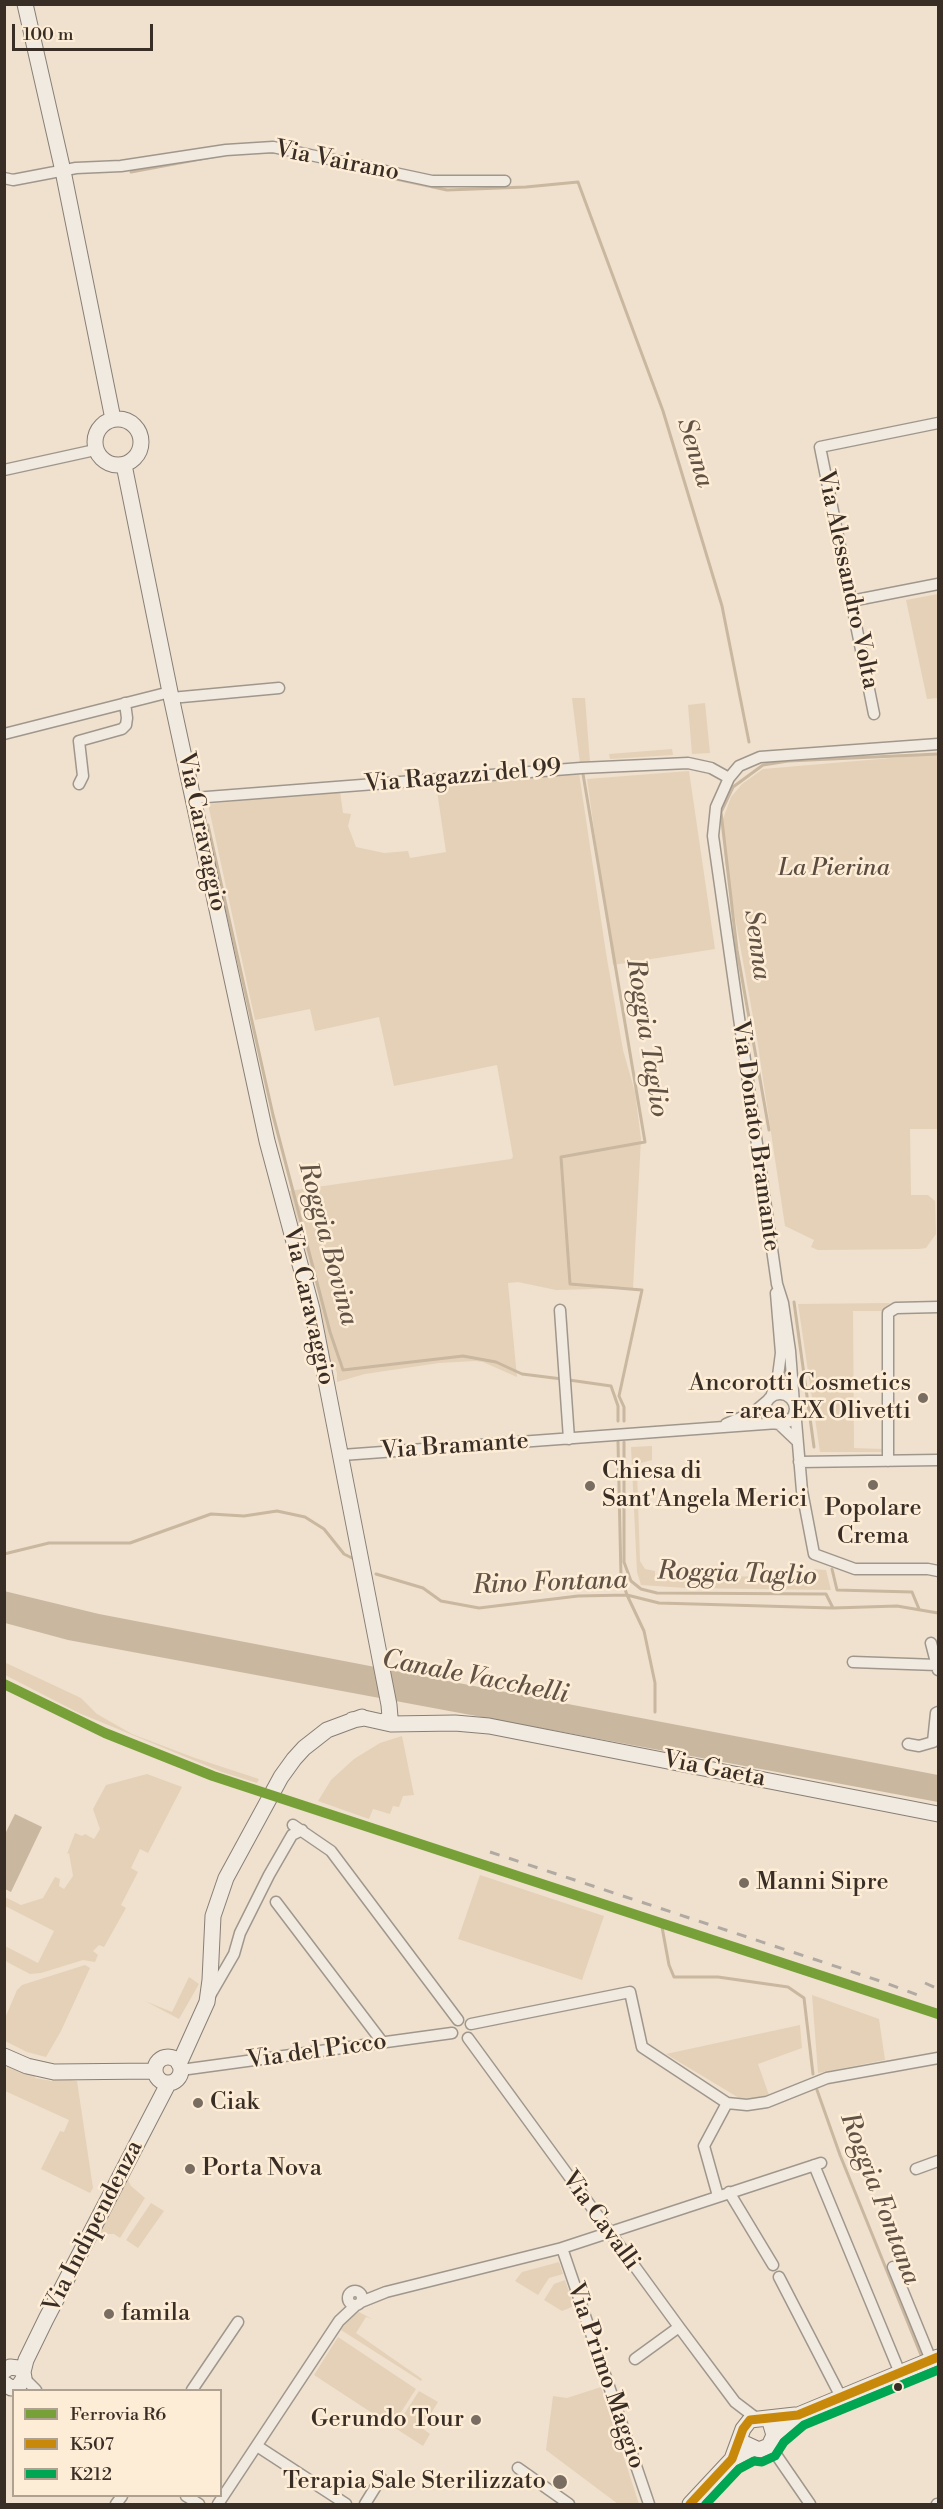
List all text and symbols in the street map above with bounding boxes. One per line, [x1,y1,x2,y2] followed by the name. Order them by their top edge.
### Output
[15,12,156,50] scale bar
[23,23,74,46] text: 100 m
[272,136,402,188] street label: Via Vairano
[669,415,719,491] water label: Senna
[810,468,884,692] street label: Via Alessandro Volta
[170,750,232,914] street label: Via Caravaggio
[363,754,563,800] street label: Via Ragazzi del 99
[778,855,890,883] park label: La Pierina
[736,908,776,982] water label: Senna
[618,957,674,1119] water label: Roggia Taglio
[725,1019,785,1253] street label: Via Donato Bramante
[290,1159,364,1329] water label: Roggia Bovina
[276,1224,340,1388] street label: Via Caravaggio
[689,1370,911,1426] place label: Ancorotti Cosmetics - area EX Olivetti
[916,1391,930,1405] marker: Ancorotti Cosmetics - area EX Olivetti
[380,1427,530,1467] street label: Via Bramante
[602,1458,807,1514] place label: Chiesa di Sant'Angela Merici
[866,1478,880,1492] marker: Popolare Crema
[583,1479,597,1493] marker: Chiesa di Sant'Angela Merici
[824,1495,922,1551] place label: Popolare Crema
[657,1557,817,1593] water label: Roggia Taglio
[472,1566,628,1602] water label: Rino Fontana
[379,1645,571,1711] water label: Canale Vacchelli
[660,1746,768,1794] street label: Via Gaeta
[756,1869,889,1897] place label: Manni Sipre
[737,1876,751,1890] marker: Manni Sipre
[245,2028,389,2076] street label: Via del Picco
[210,2089,259,2117] place label: Ciak
[191,2096,205,2110] marker: Ciak
[832,2109,926,2289] water label: Roggia Fontana
[38,2136,150,2318] street label: Via Indipendenza
[202,2155,322,2183] place label: Porta Nova
[183,2162,197,2176] marker: Porta Nova
[554,2166,646,2276] street label: Via Cavalli
[560,2279,650,2473] street label: Via Primo Maggio
[121,2300,190,2328] place label: famila
[102,2307,116,2321] marker: famila
[892,2381,904,2393] unlabelled marker
[12,2389,222,2497] legend
[70,2403,166,2426] text: Ferrovia R6
[311,2406,464,2434] place label: Gerundo Tour
[469,2413,483,2427] marker: Gerundo Tour
[70,2433,114,2456] text: K507
[70,2463,112,2486] text: K212
[283,2468,546,2496] place label: Terapia Sale Sterilizzato
[551,2473,569,2491] marker: Terapia Sale Sterilizzato

